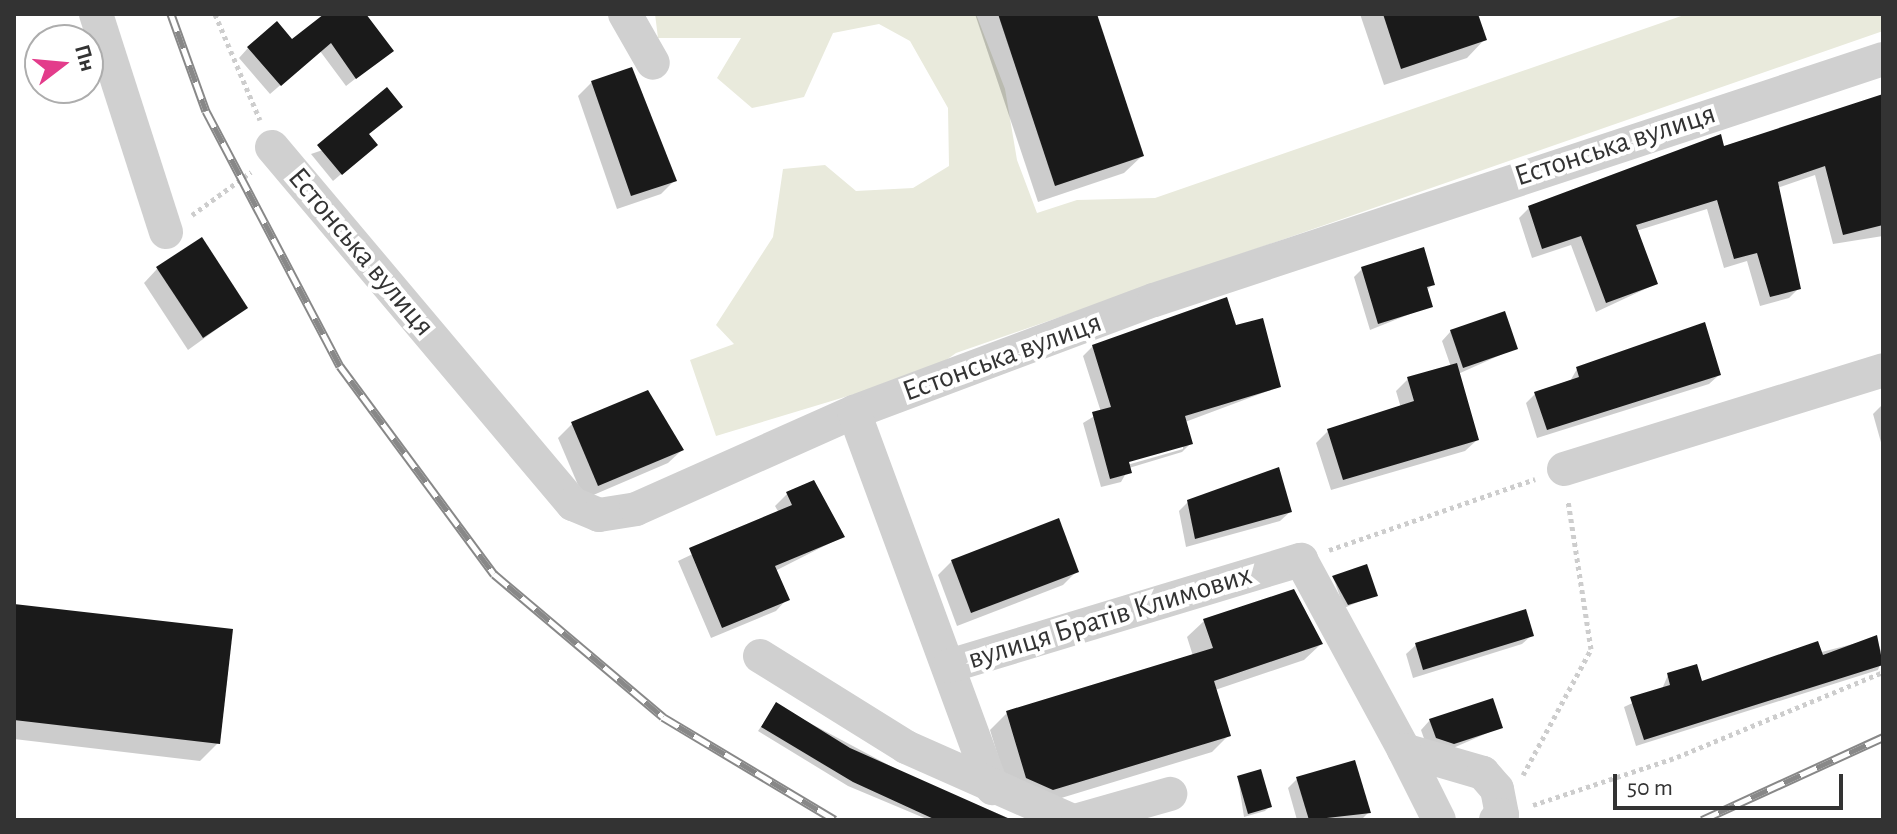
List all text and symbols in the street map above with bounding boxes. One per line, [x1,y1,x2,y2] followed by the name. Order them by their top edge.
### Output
[24,24,104,104] north arrow
[71,42,99,74] text: Пн
[1510,96,1720,194] street label: Естонська вулиця
[280,160,442,344] street label: Естонська вулиця
[898,304,1106,410] street label: Естонська вулиця
[964,557,1256,677] street label: вулиця Братів Климових
[1617,758,1847,808] scale bar
[1627,776,1673,800] text: 50 m

